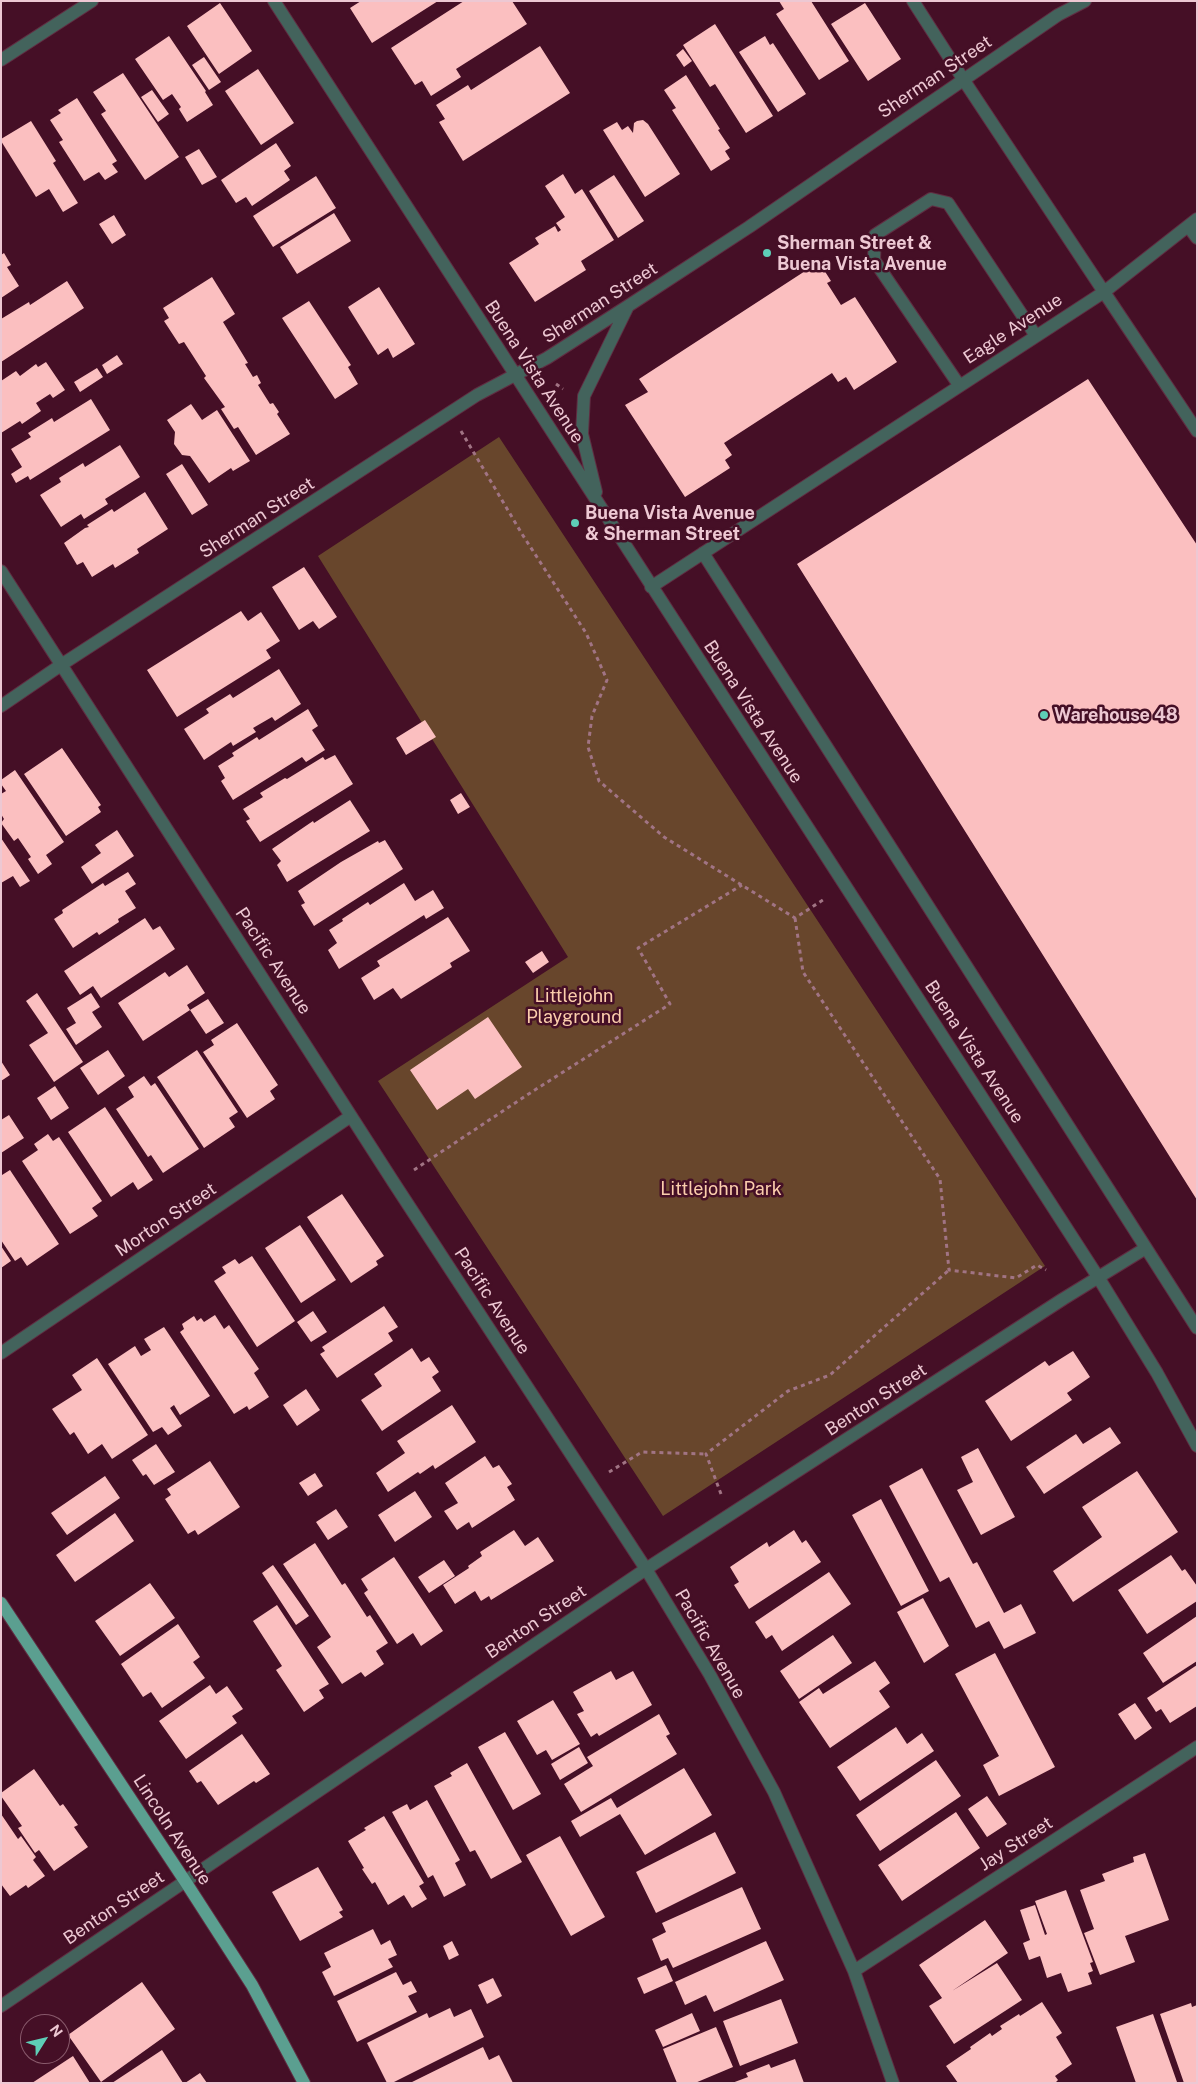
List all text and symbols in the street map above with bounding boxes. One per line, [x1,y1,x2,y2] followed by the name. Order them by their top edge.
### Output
[874,31,996,123] street label: Sherman Street
[777,232,947,274] place label: Sherman Street & Buena Vista Avenue
[761,247,773,259] marker: Sherman Street & Buena Vista Avenue
[539,258,661,348] street label: Sherman Street
[959,289,1067,369] street label: Eagle Avenue
[480,297,588,447] street label: Buena Vista Avenue
[196,473,318,563] street label: Sherman Street
[585,502,755,544] place label: Buena Vista Avenue & Sherman Street
[569,517,581,529] marker: Buena Vista Avenue & Sherman Street
[699,637,807,787] street label: Buena Vista Avenue
[1054,704,1178,726] place label: Warehouse 48
[1038,709,1050,721] marker: Warehouse 48
[230,904,316,1018] street label: Pacific Avenue
[920,977,1028,1127] street label: Buena Vista Avenue
[526,985,622,1028] park label: Littlejohn Playground
[111,1178,221,1262] street label: Morton Street
[660,1178,782,1200] park label: Littlejohn Park
[449,1244,535,1358] street label: Pacific Avenue
[821,1359,931,1441] street label: Benton Street
[482,1580,590,1664] street label: Benton Street
[670,1585,750,1703] street label: Pacific Avenue
[128,1771,216,1889] street label: Lincoln Avenue
[975,1812,1057,1876] street label: Jay Street
[60,1866,168,1950] street label: Benton Street
[20,2014,70,2064] north arrow
[47,2022,66,2040] text: N

